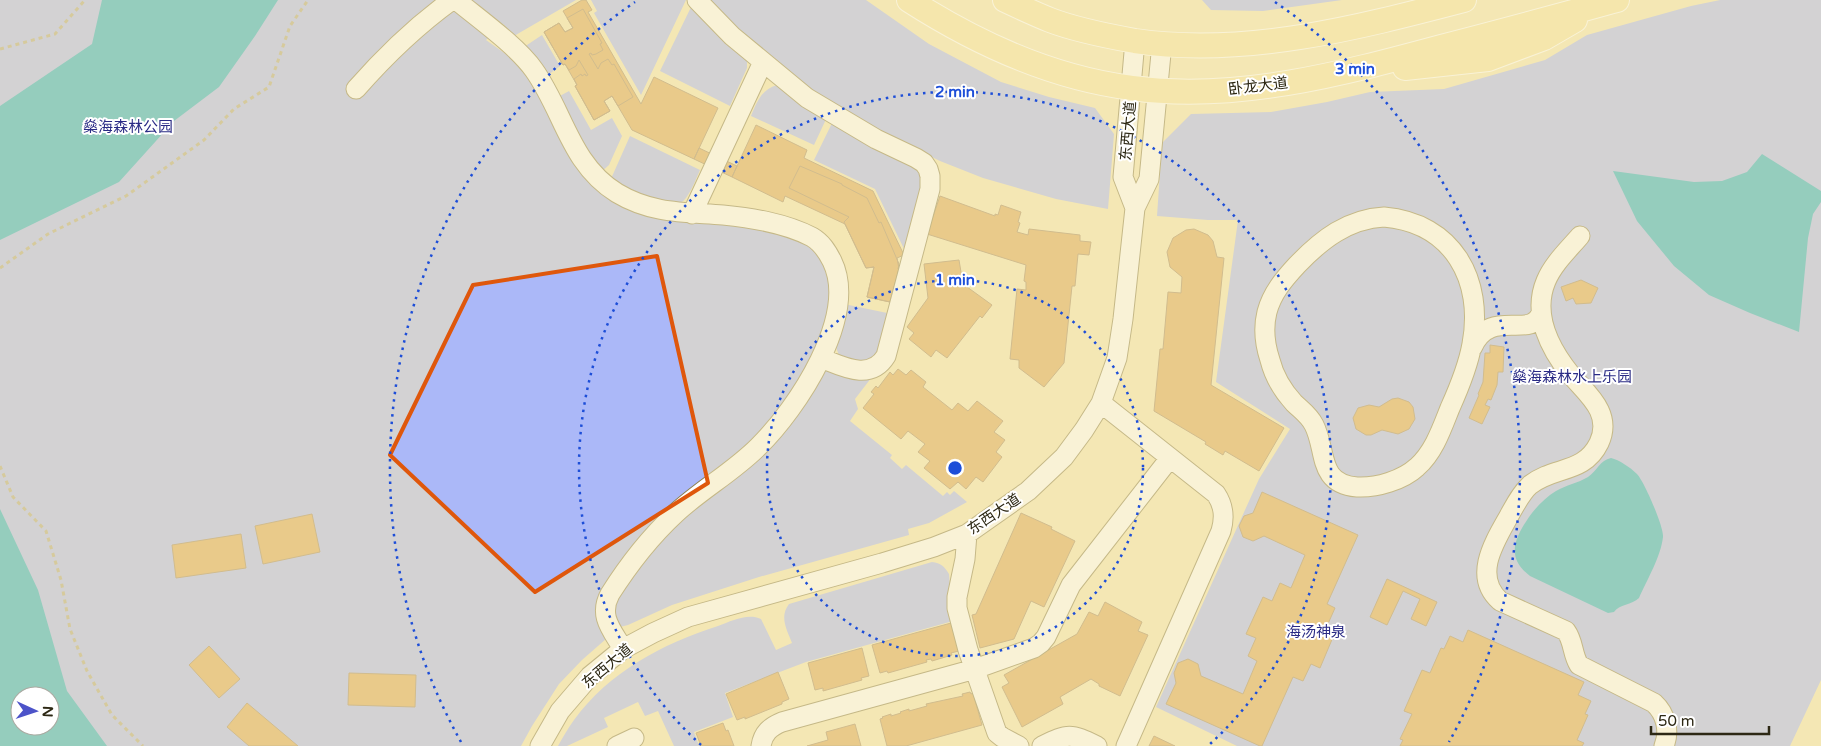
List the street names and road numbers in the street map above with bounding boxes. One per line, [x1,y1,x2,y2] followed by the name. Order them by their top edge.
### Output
[1227,73,1289,99] street label: 卧龙大道
[1116,100,1140,162] street label: 东西大道
[964,490,1024,538] street label: 东西大道
[578,640,636,692] street label: 东西大道

